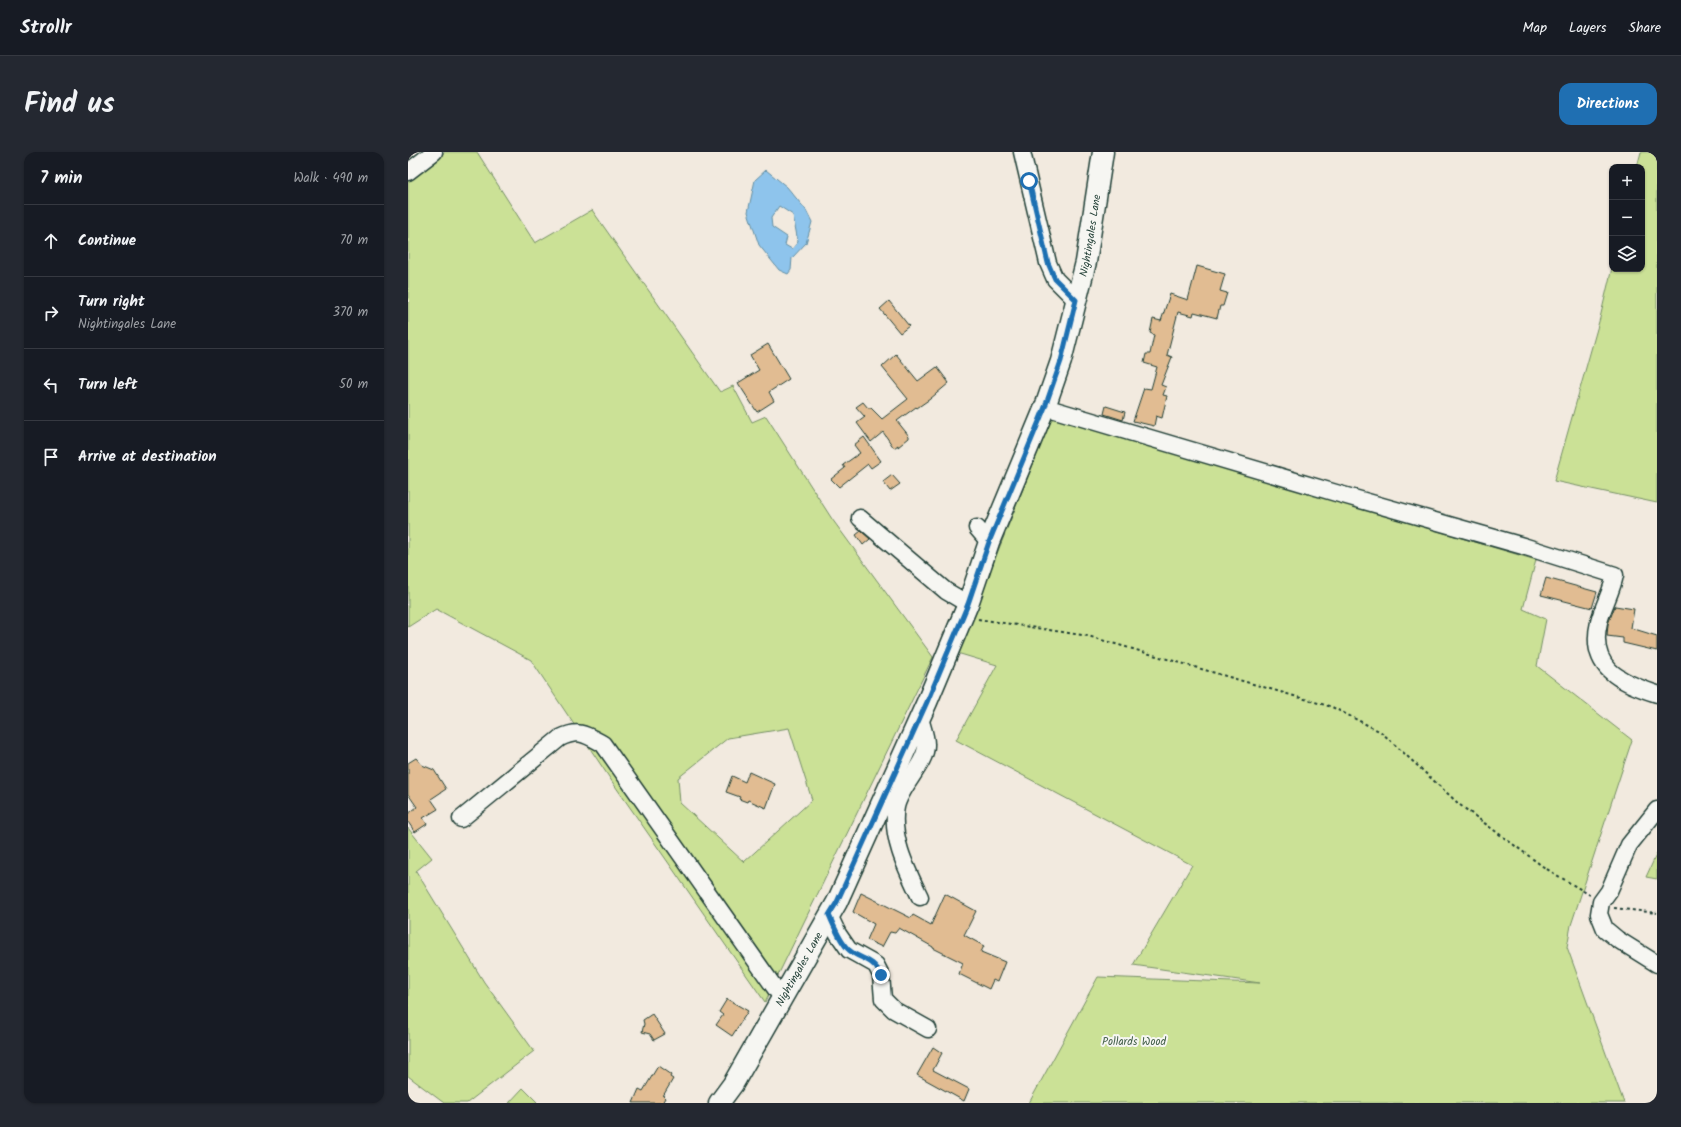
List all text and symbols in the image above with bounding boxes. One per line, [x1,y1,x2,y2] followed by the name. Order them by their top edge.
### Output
[20,13,72,43] text: Strollr
[1523,17,1547,39] text: Map
[1569,17,1607,39] text: Layers
[1629,17,1661,39] text: Share
[24,82,115,127] text: Find us
[1559,83,1657,125] button: Directions
[1609,164,1645,272] map controls
[1609,164,1645,200] button: +
[40,165,82,192] text: 7 min
[293,168,368,189] text: Walk · 490 m
[1020,172,1038,190] route start
[1075,193,1106,279] street label: Nightingales Lane
[1609,200,1645,236] button: −
[78,229,136,253] text: Continue
[40,230,62,252] icon: ahead
[340,230,368,251] text: 70 m
[1609,236,1645,272] button: layers
[78,290,145,314] text: Turn right
[40,302,62,324] icon: right
[333,302,368,323] text: 370 m
[78,314,176,335] text: Nightingales Lane
[78,373,138,397] text: Turn left
[40,374,62,396] icon: left
[339,374,368,395] text: 50 m
[78,445,217,469] text: Arrive at destination
[40,446,62,468] icon: arrive
[771,929,828,1010] street label: Nightingales Lane
[872,966,890,984] route end
[1102,1033,1166,1051] park label: Pollards Wood

